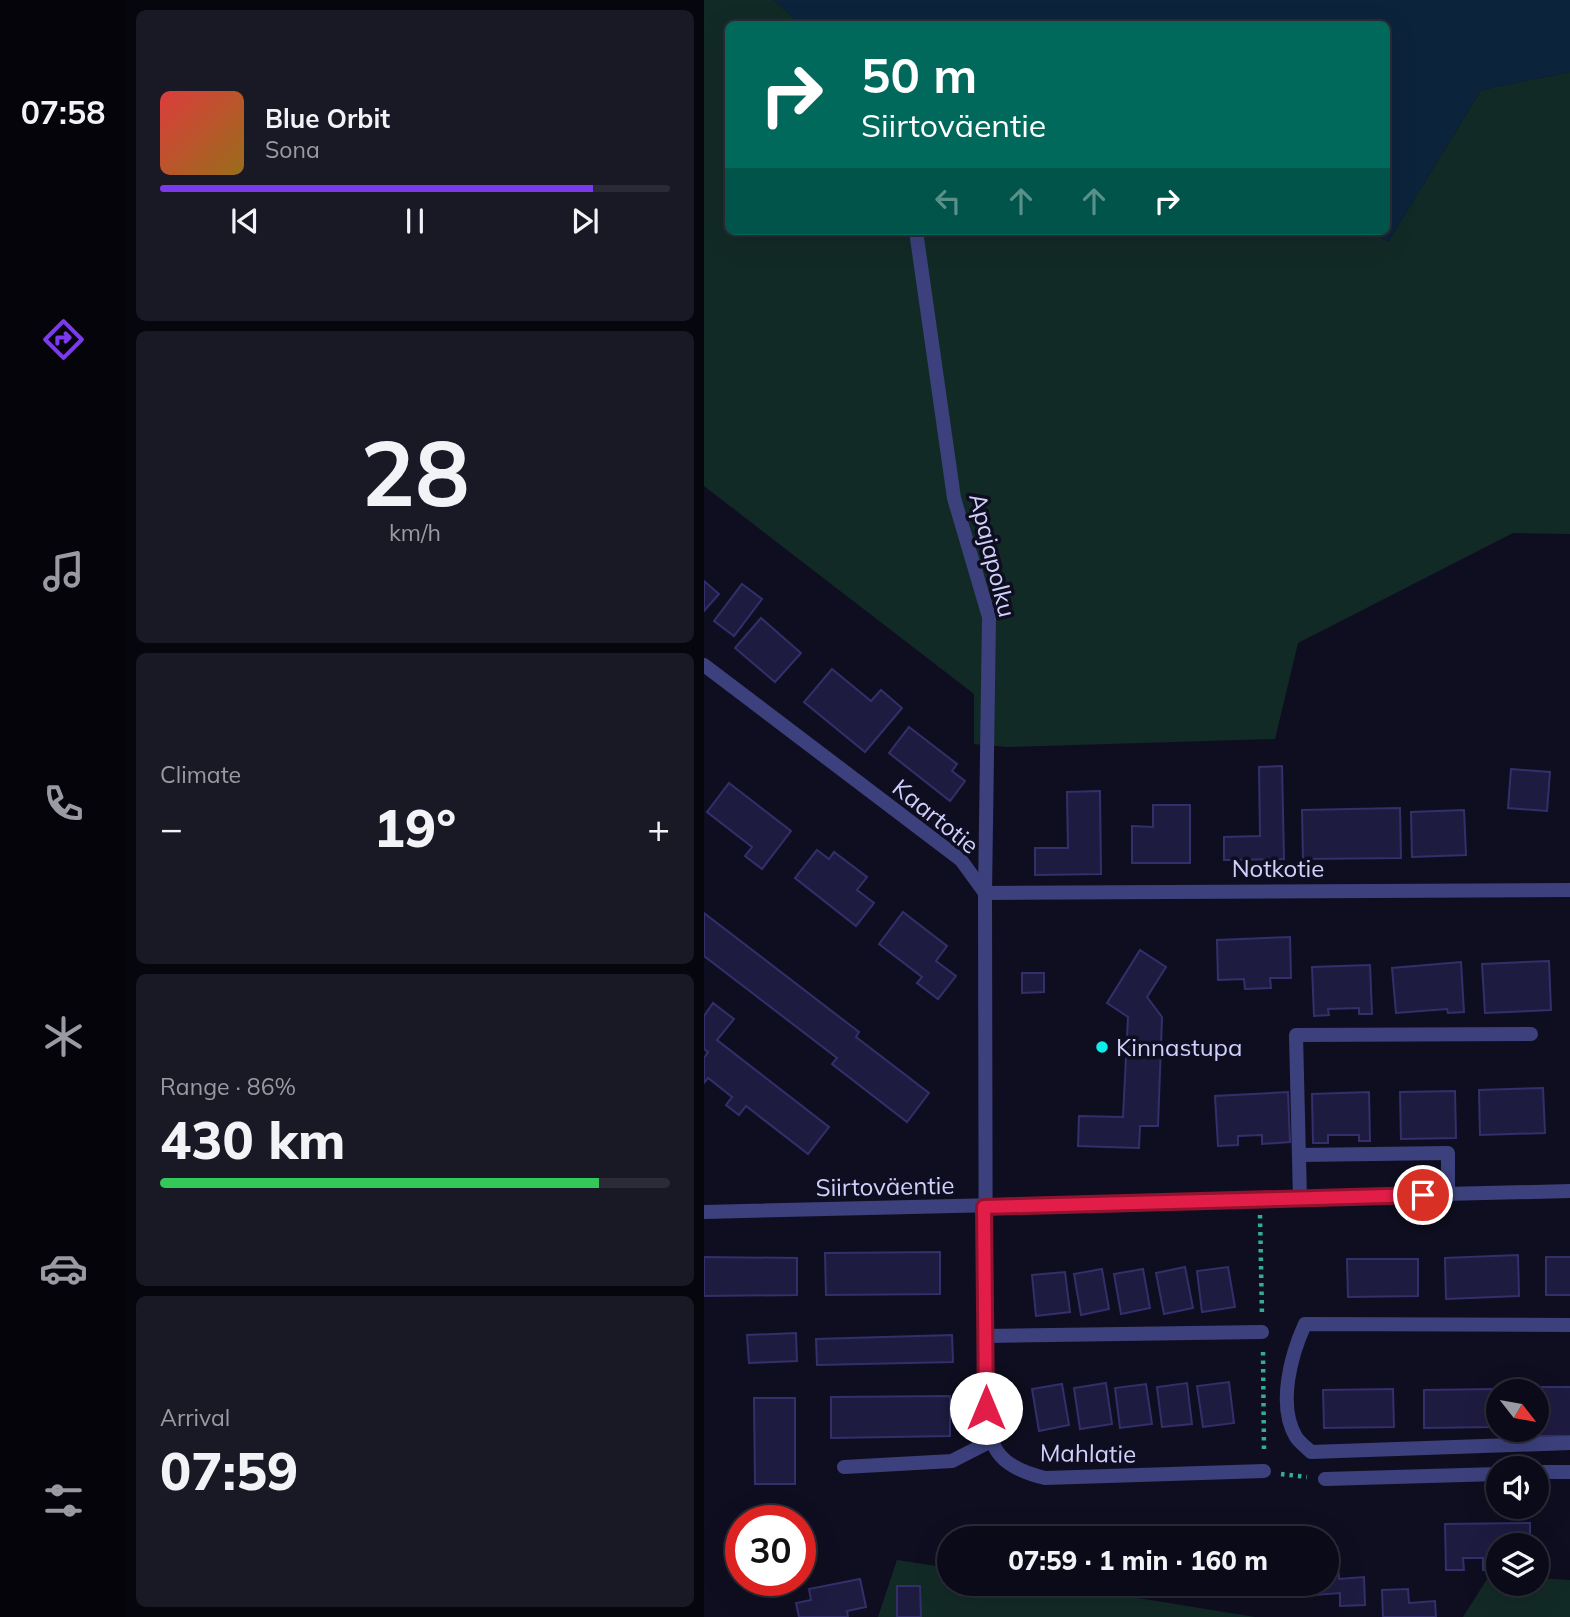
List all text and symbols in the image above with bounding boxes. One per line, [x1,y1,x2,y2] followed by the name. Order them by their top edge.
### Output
[861,44,977,105] text: 50 m
[746,49,837,140] icon: right
[21,92,105,132] text: 07:58
[265,102,390,135] text: Blue Orbit
[861,105,1046,145] text: Siirtoväentie
[265,135,320,164] text: Sona
[929,182,967,220] icon: left
[1002,182,1040,220] icon: ahead
[1075,182,1113,220] icon: ahead
[1148,182,1186,220] icon: right
[226,202,264,240] icon: previous
[396,202,434,240] icon: pause
[566,202,604,240] icon: next
[39,315,88,364] icon: directions
[360,415,470,529] text: 28
[963,490,1023,620] street label: Apajapolku
[389,518,441,547] text: km/h
[39,547,88,596] icon: music
[160,760,241,789] text: Climate
[887,772,985,860] street label: Kaartotie
[39,779,88,828] icon: phone
[374,795,456,860] text: 19°
[160,804,183,852] text: −
[647,804,670,852] text: +
[1232,853,1324,883] street label: Notkotie
[39,1012,88,1061] icon: climate
[1116,1032,1242,1062] place label: Kinnastupa
[1094,1039,1110,1055] marker: Kinnastupa
[160,1072,296,1101] text: Range · 86%
[160,1107,345,1172] text: 430 km
[1393,1165,1453,1225] pin
[815,1170,955,1202] street label: Siirtoväentie
[1404,1176,1442,1214] icon: arrive
[39,1244,88,1293] icon: car
[949,1371,1023,1445] position arrow
[1486,1379,1549,1442] north arrow
[1486,1379,1549,1596] map controls
[160,1403,230,1432] text: Arrival
[1040,1437,1136,1469] street label: Mahlatie
[160,1438,298,1503] text: 07:59
[1486,1456,1549,1519] button: sound
[39,1476,88,1525] icon: filters
[725,1505,816,1596] speed limit sign: 30
[1486,1533,1549,1596] button: layers
[1008,1544,1268,1577] text: 07:59 · 1 min · 160 m

